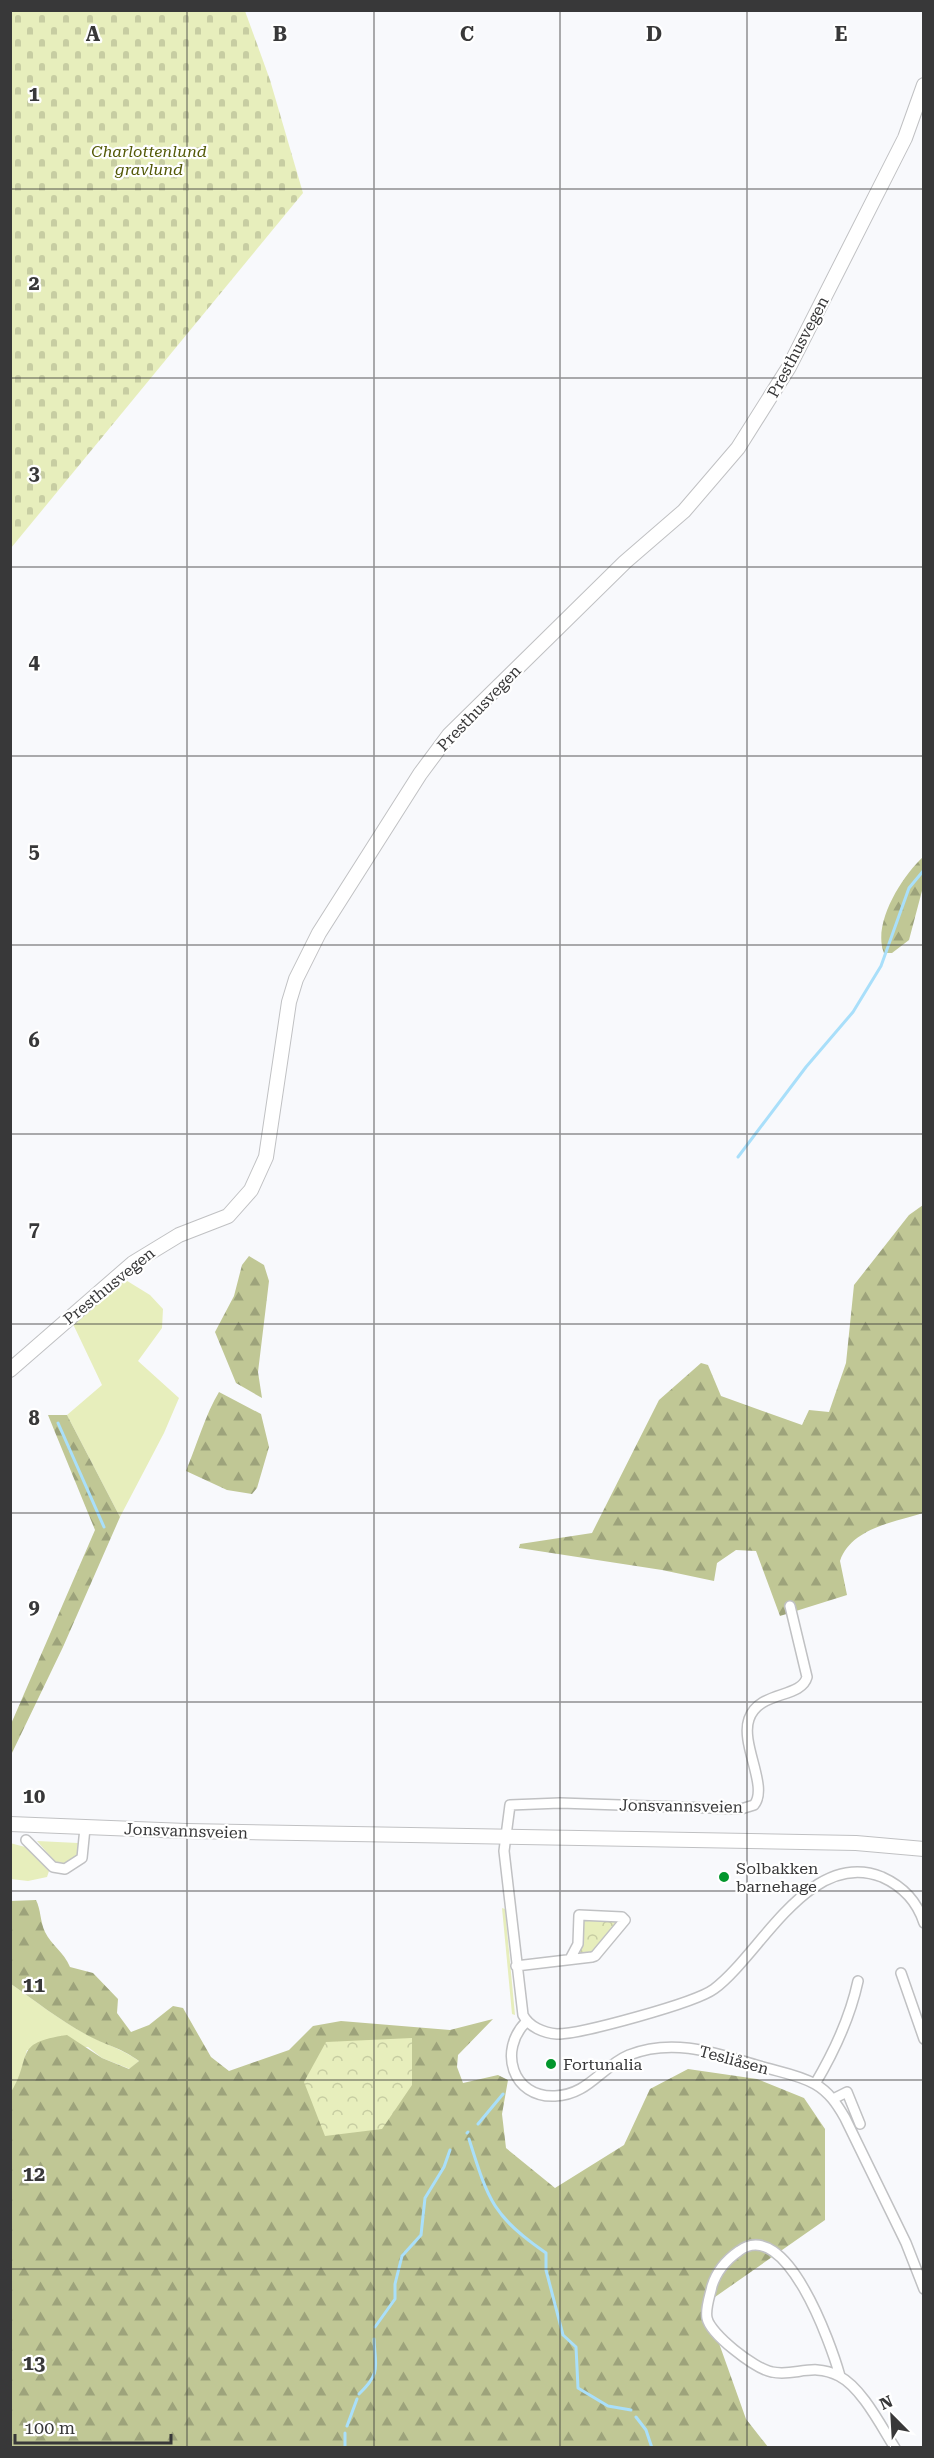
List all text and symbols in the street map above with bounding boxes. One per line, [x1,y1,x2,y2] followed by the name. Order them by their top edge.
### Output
[86,22,101,46] text: A
[273,22,287,46] text: B
[460,22,474,46] text: C
[646,22,662,46] text: D
[835,22,848,46] text: E
[28,82,40,106] text: 1
[91,142,207,179] park label: Charlottenlund gravlund
[28,271,40,295] text: 2
[763,293,833,401] street label: Presthusvegen
[28,461,40,485] text: 3
[28,650,40,674] text: 4
[433,661,525,755] street label: Presthusvegen
[28,839,40,863] text: 5
[28,1028,40,1052] text: 6
[28,1217,40,1241] text: 7
[59,1243,159,1329] street label: Presthusvegen
[28,1406,40,1430] text: 8
[28,1595,40,1619] text: 9
[23,1784,45,1808] text: 10
[619,1795,743,1817] street label: Jonsvannsveien
[124,1819,248,1843] street label: Jonsvannsveien
[736,1859,818,1896] place label: Solbakken barnehage
[717,1870,731,1884] marker: Solbakken barnehage
[23,1973,45,1997] text: 11
[697,2042,771,2078] street label: Tesliåsen
[563,2055,643,2074] place label: Fortunalia
[544,2057,558,2071] marker: Fortunalia
[23,2162,45,2186] text: 12
[23,2351,45,2375] text: 13
[862,2386,922,2446] north arrow
[877,2392,896,2414] text: N
[15,2407,171,2445] scale bar
[24,2417,75,2438] text: 100 m

